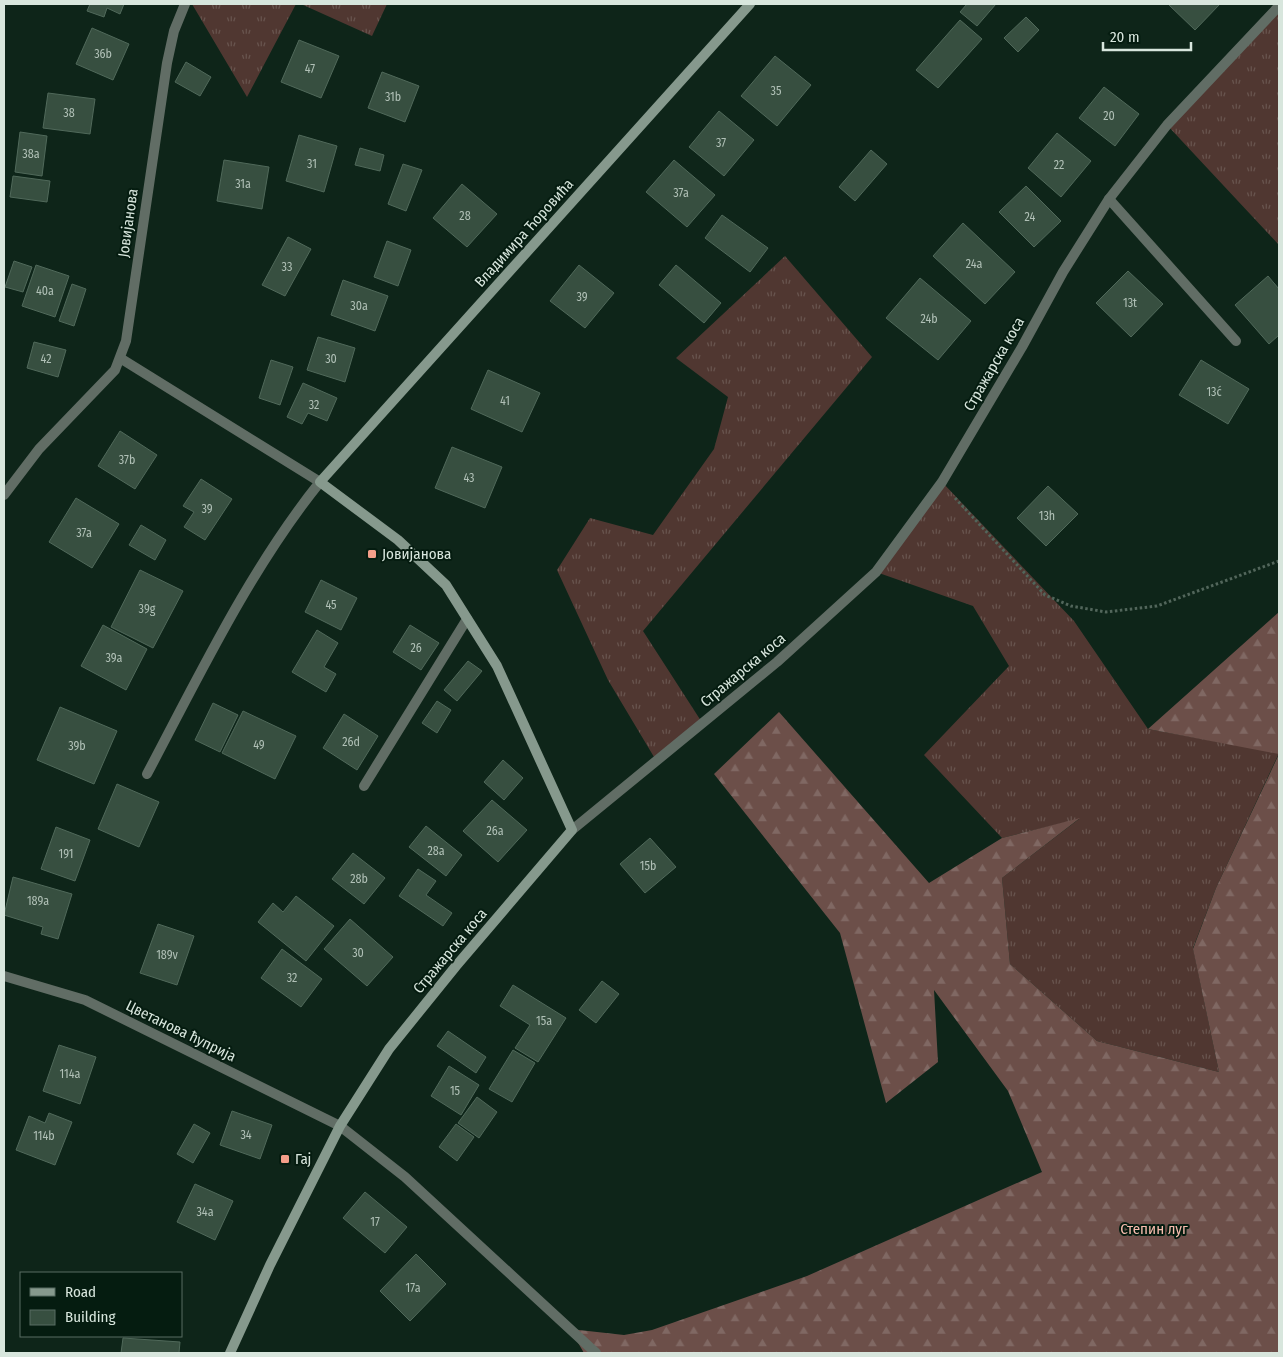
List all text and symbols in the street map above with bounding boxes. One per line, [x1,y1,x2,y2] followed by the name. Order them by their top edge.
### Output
[1103,20,1190,52] scale bar
[1110,28,1140,46] text: 20 m
[94,47,112,61] house number: 36b
[305,62,315,76] house number: 47
[771,84,782,98] house number: 35
[385,90,401,104] house number: 31b
[63,106,75,120] house number: 38
[1103,109,1115,123] house number: 20
[716,136,726,150] house number: 37
[22,147,40,161] house number: 38a
[307,157,317,171] house number: 31
[1054,158,1064,172] house number: 22
[471,175,577,291] street label: Владимира Ћоровића
[235,177,251,191] house number: 31a
[673,186,689,200] house number: 37a
[114,187,142,259] street label: Јовијанова
[459,209,471,223] house number: 28
[1025,210,1036,224] house number: 24
[966,257,982,271] house number: 24a
[282,260,292,274] house number: 33
[36,284,54,298] house number: 40a
[576,290,588,304] house number: 39
[1123,296,1137,310] house number: 13t
[350,299,368,313] house number: 30a
[920,312,938,326] house number: 24b
[960,314,1028,414] street label: Стражарска коса
[41,352,51,366] house number: 42
[325,352,337,366] house number: 30
[1206,385,1222,399] house number: 13ć
[500,394,510,408] house number: 41
[309,398,319,412] house number: 32
[119,453,135,467] house number: 37b
[463,471,475,485] house number: 43
[201,502,213,516] house number: 39
[1039,509,1055,523] house number: 13h
[76,526,92,540] house number: 37a
[382,545,451,563] place label: Јовијанова
[366,548,378,560] marker: Јовијанова
[325,598,337,612] house number: 45
[139,602,156,616] house number: 39g
[697,629,789,711] street label: Стражарска коса
[410,641,422,655] house number: 26
[106,651,123,665] house number: 39a
[342,735,360,749] house number: 26d
[253,738,265,752] house number: 49
[68,739,86,753] house number: 39b
[486,824,504,838] house number: 26a
[427,844,445,858] house number: 28a
[59,847,74,861] house number: 191
[640,859,656,873] house number: 15b
[350,872,368,886] house number: 28b
[27,894,49,908] house number: 189a
[409,905,491,997] street label: Стражарска коса
[352,946,364,960] house number: 30
[156,948,179,962] house number: 189v
[287,971,297,985] house number: 32
[123,997,239,1065] street label: Цветанова ћуприја
[536,1014,552,1028] house number: 15a
[60,1067,81,1081] house number: 114a
[450,1084,461,1098] house number: 15
[240,1128,252,1142] house number: 34
[33,1129,55,1143] house number: 114b
[295,1150,311,1168] place label: Гај
[279,1153,291,1165] marker: Гај
[196,1205,214,1219] house number: 34a
[370,1215,380,1229] house number: 17
[1120,1220,1188,1238] park label: Степин луг
[20,1272,182,1337] legend
[405,1281,421,1295] house number: 17a
[65,1283,96,1301] text: Road
[65,1308,116,1326] text: Building

